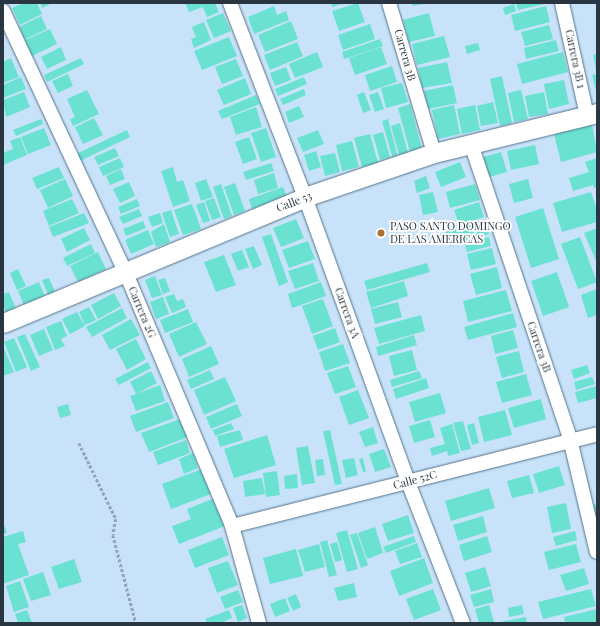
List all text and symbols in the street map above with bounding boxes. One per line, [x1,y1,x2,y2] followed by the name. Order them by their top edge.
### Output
[391,28,419,82] street label: Carrera 3B
[562,28,588,90] street label: Carrera 3B 1
[274,189,314,215] street label: Calle 53
[390,220,511,246] place label: PASO SANTO DOMINGO DE LAS AMERICAS
[375,227,387,239] marker: PASO SANTO DOMINGO DE LAS AMERICAS
[125,284,159,340] street label: Carrera 2G
[332,286,362,340] street label: Carrera 3A
[524,320,554,374] street label: Carrera 3B
[392,468,438,492] street label: Calle 52C

